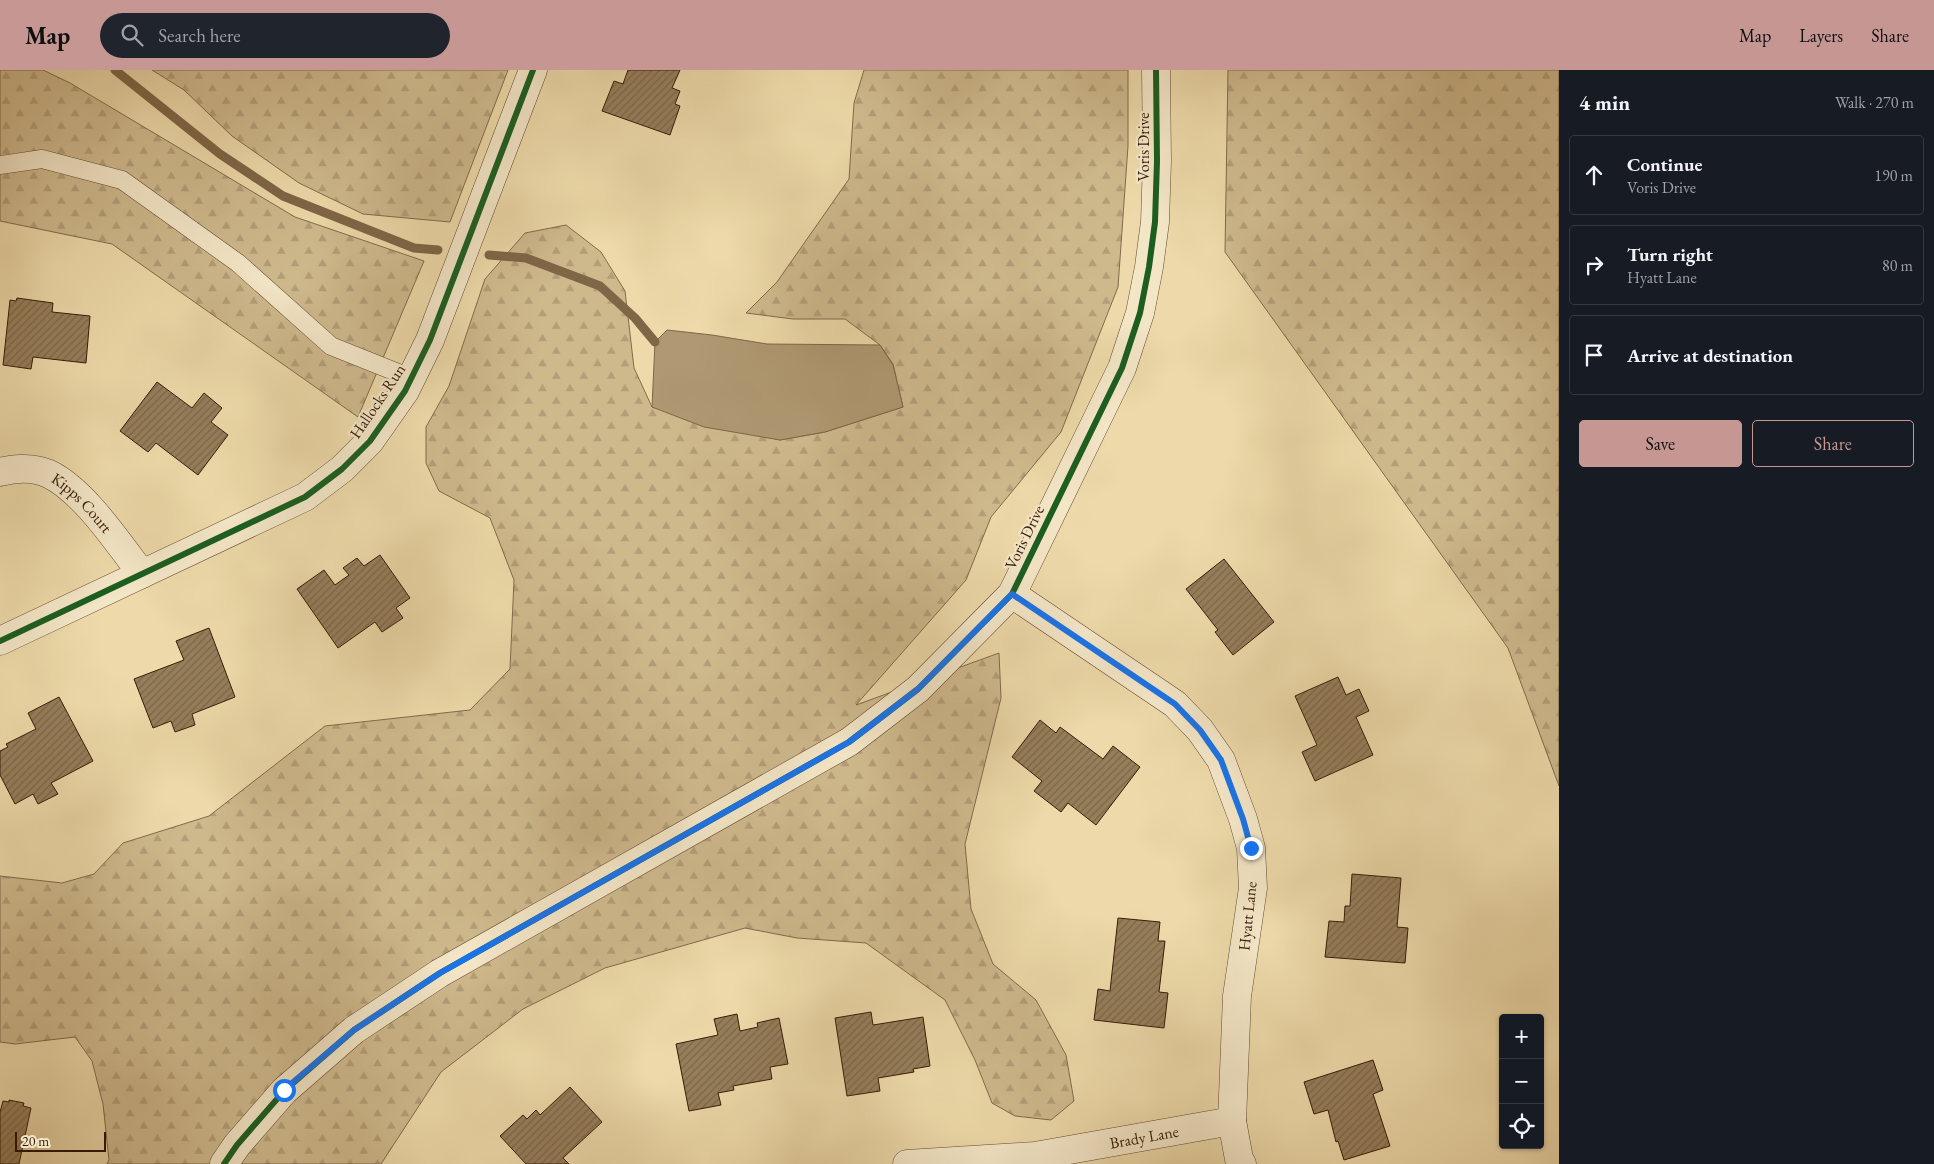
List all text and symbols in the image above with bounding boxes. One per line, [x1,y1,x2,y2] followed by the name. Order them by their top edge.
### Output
[100,13,450,58] search box
[25,20,70,51] text: Map
[118,21,146,49] icon: search
[158,23,241,48] text: Search here
[1739,24,1771,47] text: Map
[1799,24,1843,47] text: Layers
[1871,24,1909,47] text: Share
[1579,89,1630,116] text: 4 min
[1835,92,1914,113] text: Walk · 270 m
[1133,113,1154,181] street label: Voris Drive
[1627,152,1702,177] text: Continue
[1580,161,1608,189] icon: ahead
[1874,165,1913,186] text: 190 m
[1627,177,1696,198] text: Voris Drive
[1627,242,1713,267] text: Turn right
[1580,251,1608,279] icon: right
[1882,255,1913,276] text: 80 m
[1627,267,1697,288] text: Hyatt Lane
[1580,341,1608,369] icon: arrive
[1627,343,1793,368] text: Arrive at destination
[345,359,410,443] street label: Hallocks Run
[1579,420,1742,467] button: Save
[1752,420,1914,467] button: Share
[48,468,117,537] street label: Kipps Court
[1000,502,1049,573] street label: Voris Drive
[1240,837,1263,860] route end
[1233,880,1262,952] street label: Hyatt Lane
[1499,1014,1544,1149] map controls
[1499,1014,1544,1059] button: +
[1499,1059,1544,1104] button: −
[273,1079,296,1102] route start
[1499,1104,1544,1149] button: locate
[1108,1121,1180,1154] street label: Brady Lane
[15,1129,106,1152] scale bar
[22,1132,49,1150] text: 20 m

